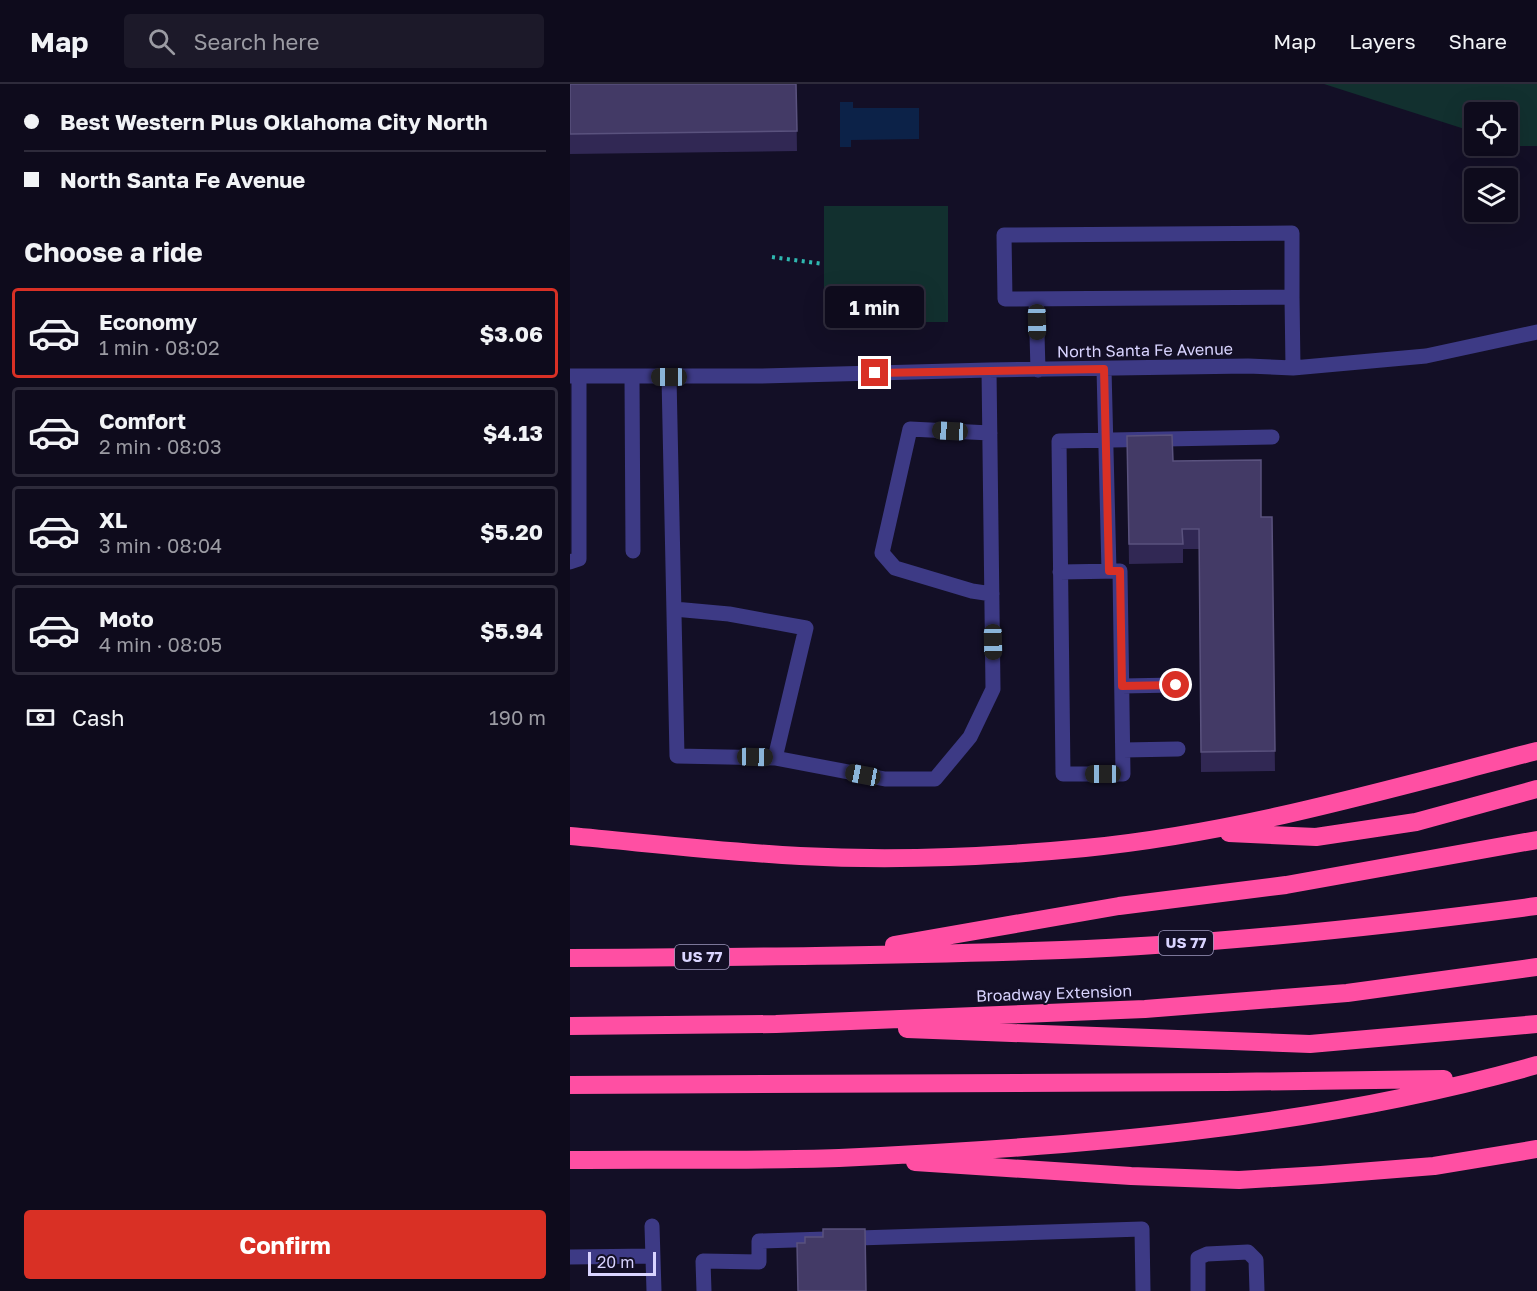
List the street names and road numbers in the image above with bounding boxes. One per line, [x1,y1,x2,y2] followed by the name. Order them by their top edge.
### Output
[1057,338,1233,362] street label: North Santa Fe Avenue
[1159,931,1213,955] road number: US 77
[675,945,729,969] road number: US 77
[976,980,1132,1006] street label: Broadway Extension

